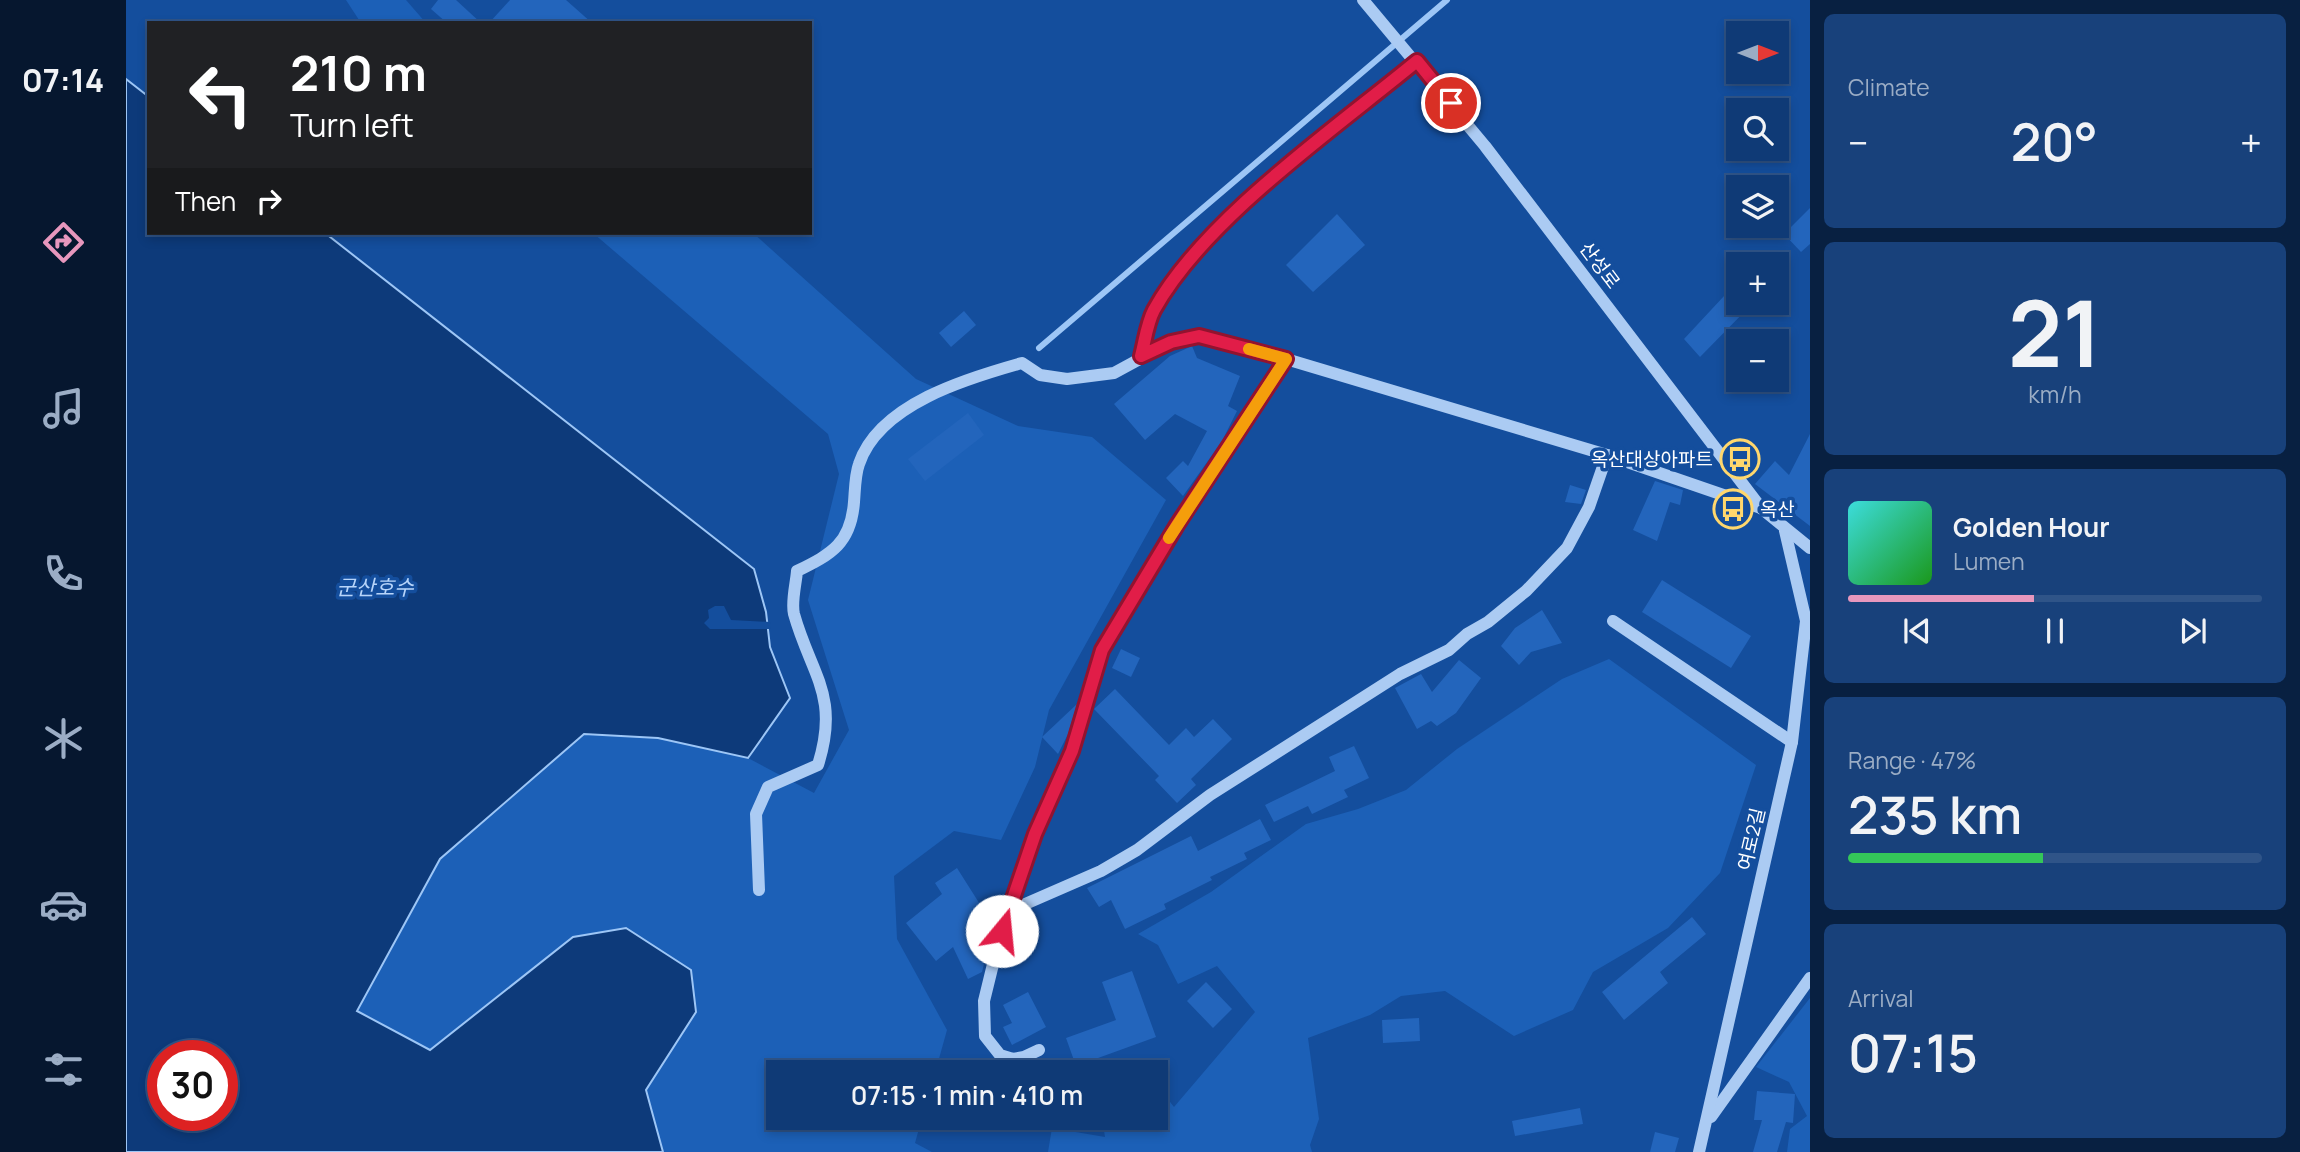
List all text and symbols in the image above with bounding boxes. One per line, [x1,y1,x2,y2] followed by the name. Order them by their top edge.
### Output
[1726,21,1788,84] north arrow
[1726,21,1789,392] map controls
[290,39,427,106] text: 210 m
[175,49,266,140] icon: left
[22,58,104,102] text: 07:14
[1848,71,1930,103] text: Climate
[1421,73,1481,133] pin
[1432,84,1470,122] icon: arrive
[1726,98,1789,161] button: search
[290,103,414,147] text: Turn left
[2011,106,2098,177] text: 20°
[1848,116,1869,168] text: −
[2240,116,2262,168] text: +
[1726,175,1789,238] button: layers
[250,182,288,220] icon: right
[175,183,236,219] text: Then
[39,218,88,267] icon: directions
[1574,236,1626,294] street label: 산성로
[1726,252,1789,315] button: +
[2008,270,2102,394] text: 21
[1726,329,1789,392] button: −
[2028,378,2082,410] text: km/h
[39,384,88,433] icon: music
[1719,438,1761,480] bus stop icon: 옥산대상아파트
[1591,446,1713,472] place label: 옥산대상아파트
[1712,488,1754,530] bus stop icon: 옥산
[1760,496,1795,522] place label: 옥산
[1953,509,2110,545] text: Golden Hour
[1953,545,2025,577] text: Lumen
[39,549,88,598] icon: phone
[336,573,414,601] water label: 군산호수
[1898,612,1936,650] icon: previous
[2036,612,2074,650] icon: pause
[2174,612,2212,650] icon: next
[39,714,88,763] icon: climate
[1848,744,1976,776] text: Range · 47%
[1848,779,2022,850] text: 235 km
[1731,805,1771,873] street label: 여로2길
[39,880,88,929] icon: car
[965,894,1039,968] position arrow
[1848,982,1914,1014] text: Arrival
[1848,1017,1978,1088] text: 07:15
[147,1040,238,1131] speed limit sign: 30
[39,1045,88,1094] icon: filters
[851,1077,1083,1113] text: 07:15 · 1 min · 410 m

